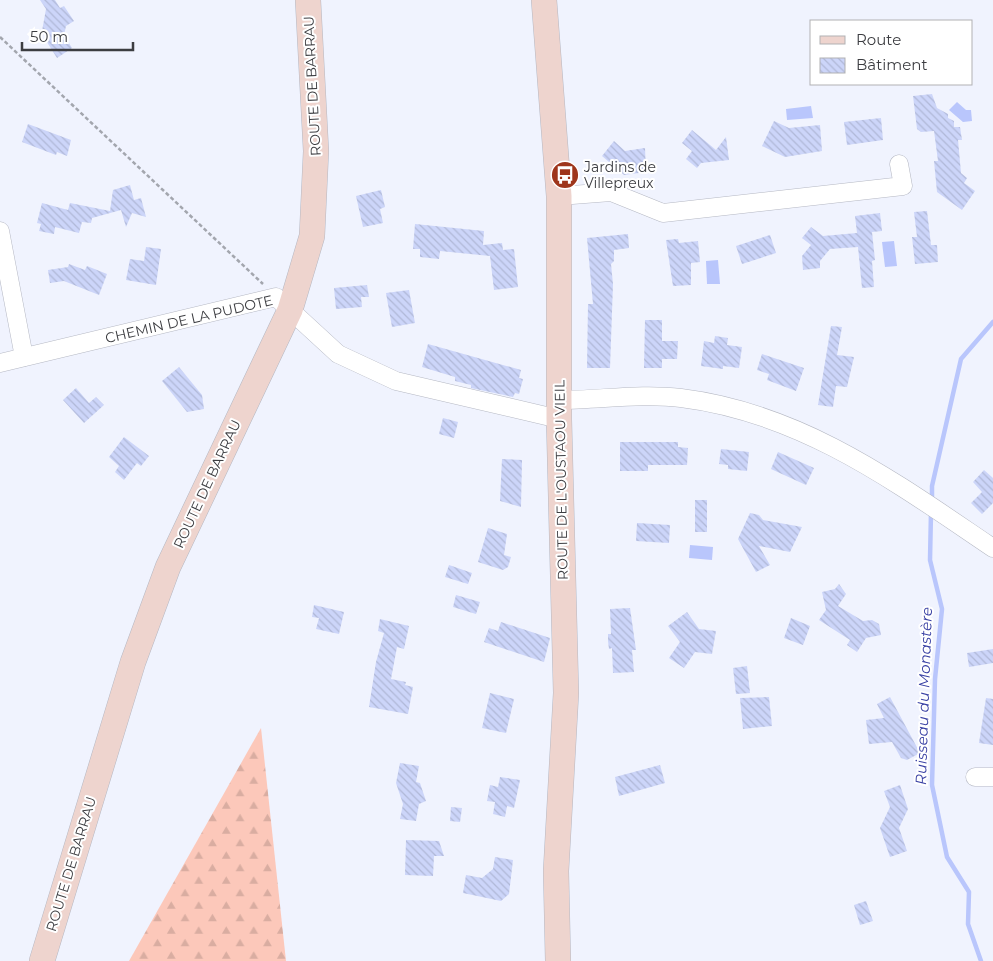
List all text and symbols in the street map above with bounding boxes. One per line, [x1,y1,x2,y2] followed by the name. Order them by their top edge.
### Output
[299,16,325,156] street label: ROUTE DE BARRAU
[22,20,134,52] scale bar
[810,20,973,85] legend
[30,27,68,46] text: 50 m
[856,30,901,49] text: Route
[856,55,928,74] text: Bâtiment
[583,158,656,192] place label: Jardins de Villepreux
[550,160,580,190] bus stop icon: Jardins de Villepreux
[103,291,275,347] street label: CHEMIN DE LA PUDOTE
[550,379,572,580] street label: ROUTE DE L'OUSTAOU VIEIL
[169,417,245,551] street label: ROUTE DE BARRAU
[911,607,936,785] water label: Ruisseau du Monastère
[42,794,100,934] street label: ROUTE DE BARRAU

